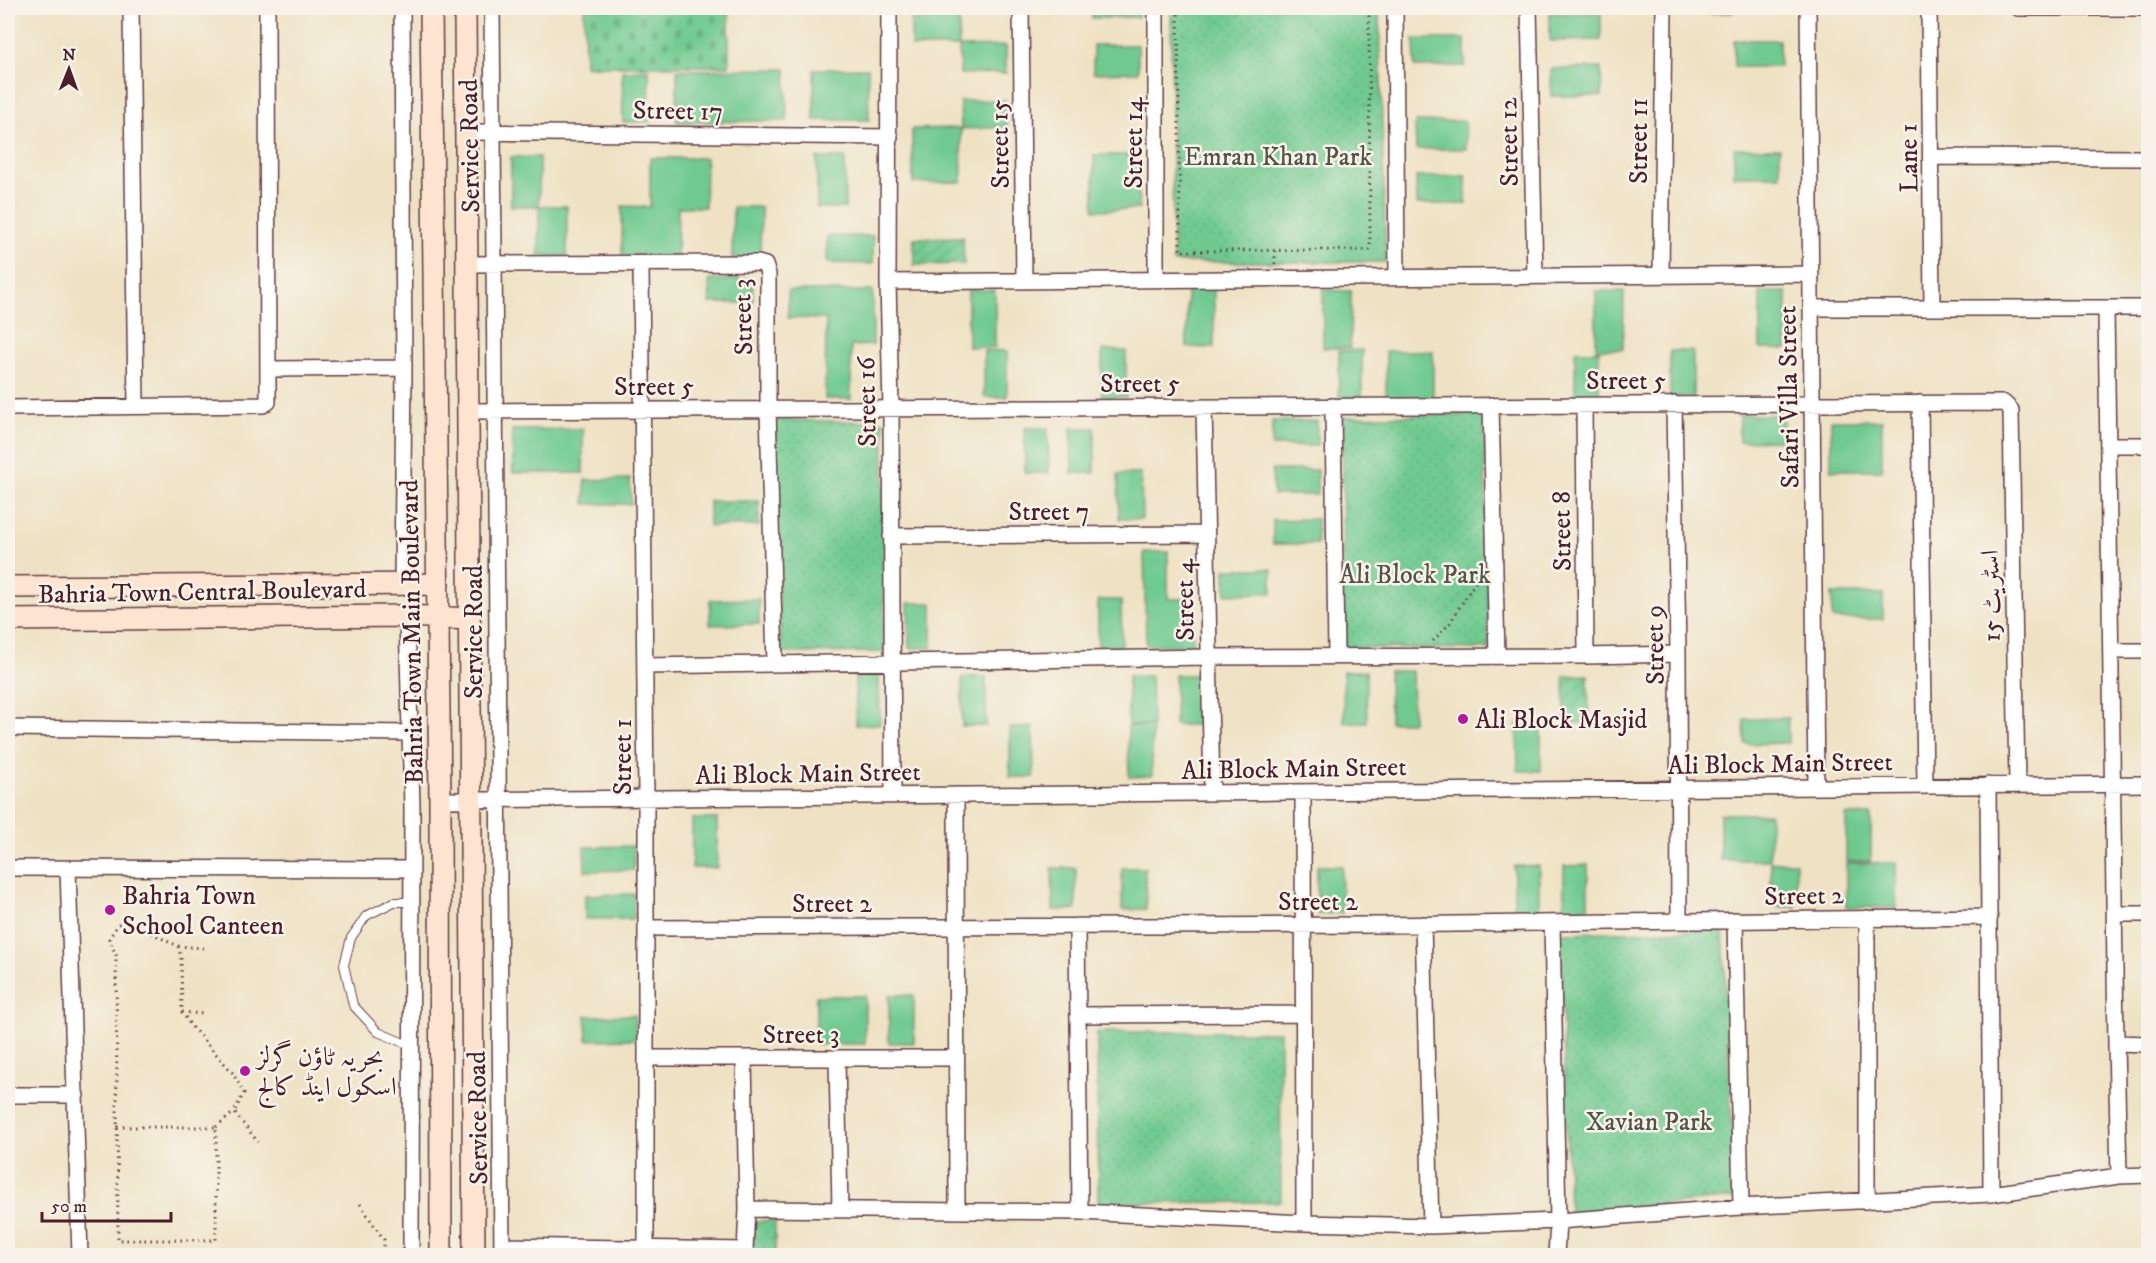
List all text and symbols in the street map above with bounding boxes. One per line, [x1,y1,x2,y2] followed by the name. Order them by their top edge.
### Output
[39,39,99,99] north arrow
[63,45,76,65] text: N
[453,79,488,213] street label: Service Road
[633,94,723,129] street label: Street 17
[1118,96,1151,189] street label: Street 14
[1492,97,1527,187] street label: Street 12
[1623,98,1656,184] street label: Street 11
[983,99,1018,189] street label: Street 15
[1892,123,1927,193] street label: Lane 1
[1184,141,1372,174] park label: Emran Khan Park
[726,278,761,356] street label: Street 3
[1771,305,1808,489] street label: Safari Villa Street
[850,355,885,447] street label: Street 16
[1586,365,1666,398] street label: Street 5
[1100,368,1180,401] street label: Street 5
[614,371,694,404] street label: Street 5
[393,479,432,785] street label: Bahria Town Main Boulevard
[1545,491,1580,571] street label: Street 8
[1009,496,1089,529] street label: Street 7
[1974,549,2009,642] street label: اسٹریٹ 15
[1168,558,1203,641] street label: Street 4
[1339,559,1491,592] park label: Ali Block Park
[458,565,491,699] street label: Service Road
[37,573,367,612] street label: Bahria Town Central Boulevard
[1638,605,1673,685] street label: Street 9
[1475,704,1647,737] place label: Ali Block Masjid
[1456,712,1470,726] marker: Ali Block Masjid
[607,719,640,795] street label: Street 1
[1667,746,1893,783] street label: Ali Block Main Street
[1181,751,1407,788] street label: Ali Block Main Street
[695,756,921,793] street label: Ali Block Main Street
[1764,879,1844,914] street label: Street 2
[122,880,285,943] place label: Bahria Town School Canteen
[1278,886,1358,919] street label: Street 2
[792,888,872,921] street label: Street 2
[103,903,117,917] marker: Bahria Town School Canteen
[763,1019,839,1052] street label: Street 3
[254,1039,397,1108] place label: بحریہ ٹاؤن گرلز اسکول اینڈ کالج
[461,1051,496,1185] street label: Service Road
[238,1064,252,1078] marker: بحریہ ٹاؤن گرلز اسکول اینڈ کالج
[1586,1106,1712,1139] park label: Xavian Park
[42,1185,171,1223] scale bar
[51,1196,87,1218] text: 50 m

